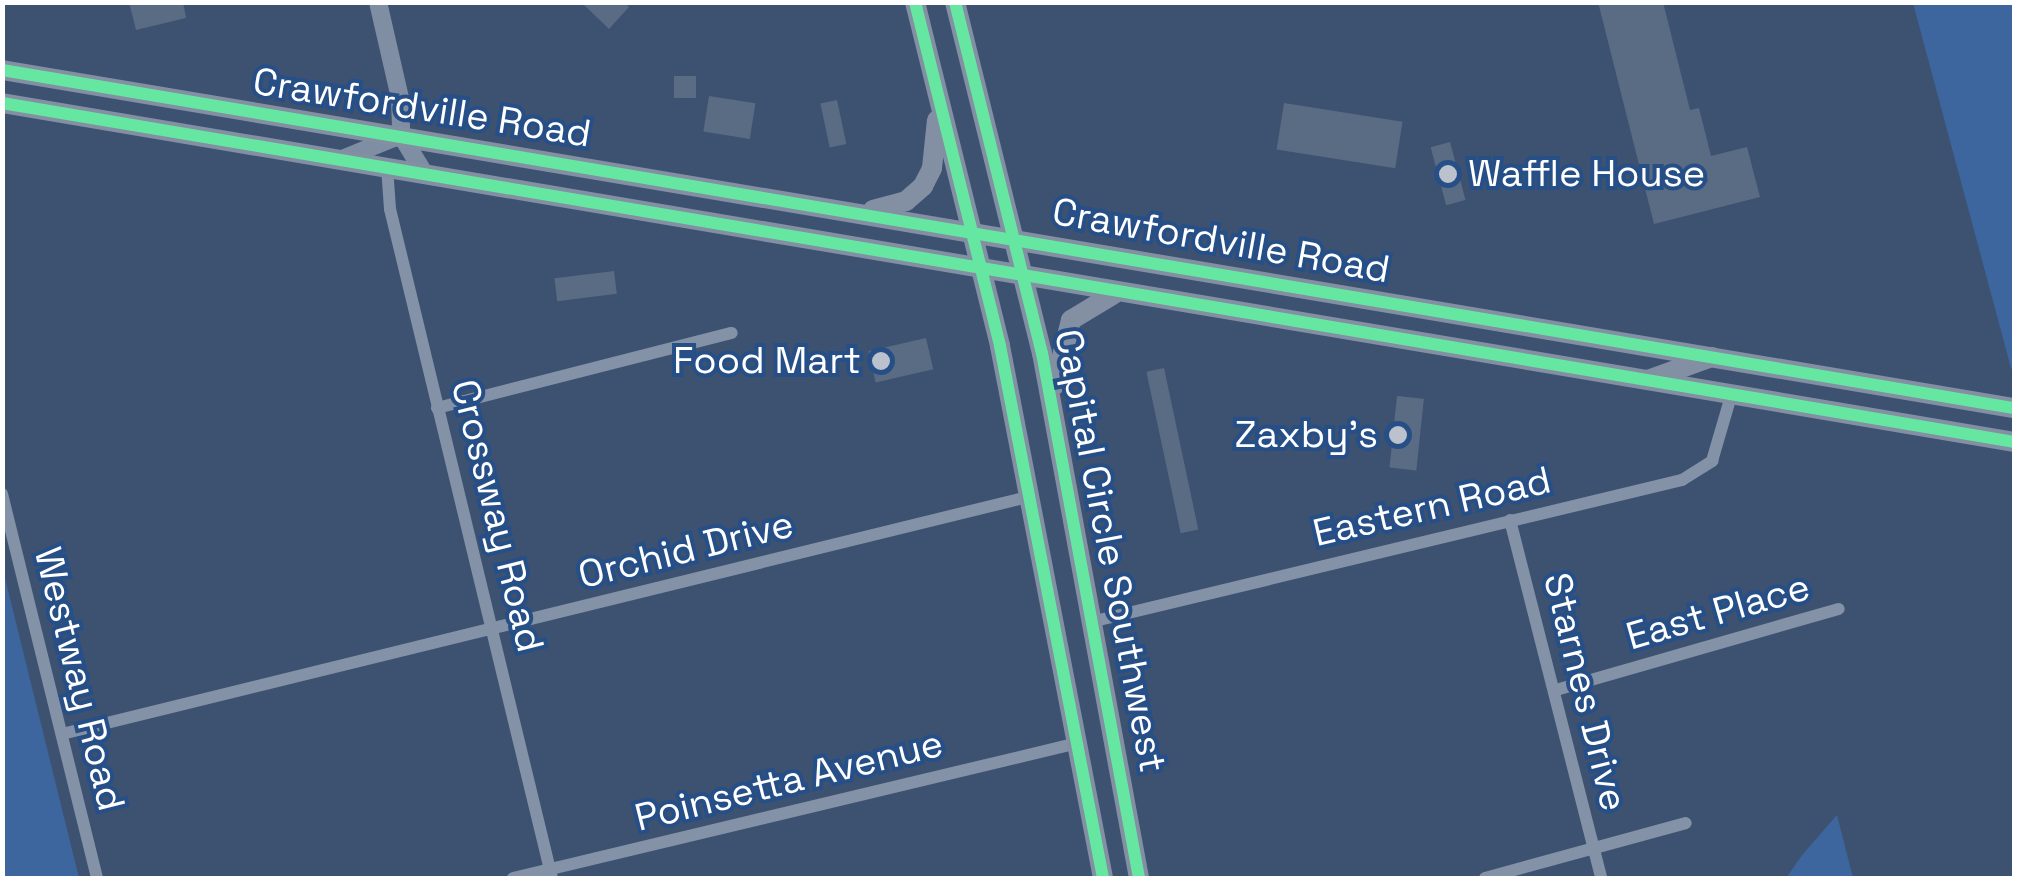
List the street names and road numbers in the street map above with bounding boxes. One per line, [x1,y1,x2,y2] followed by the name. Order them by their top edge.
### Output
[250,59,594,157] street label: Crawfordville Road
[1049,189,1393,293] street label: Crawfordville Road
[1045,326,1175,776] street label: Capital Circle Southwest
[441,375,553,657] street label: Crossway Road
[1309,457,1555,557] street label: Eastern Road
[574,501,798,599] street label: Orchid Drive
[24,542,134,816] street label: Westway Road
[1621,564,1815,660] street label: East Place
[1533,568,1637,816] street label: Starnes Drive
[630,721,948,841] street label: Poinsetta Avenue

